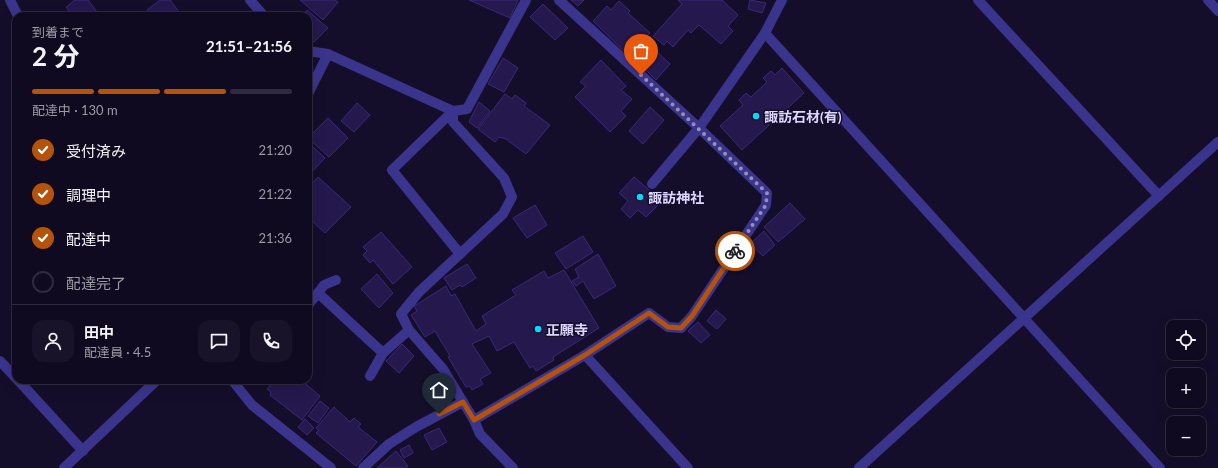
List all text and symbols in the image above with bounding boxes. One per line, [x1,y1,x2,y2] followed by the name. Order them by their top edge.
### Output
[32,24,84,40] text: 到着まで
[624,34,658,75] pin
[206,37,292,55] text: 21:51–21:56
[32,40,79,72] text: 2 分
[630,40,652,62] icon: bag
[32,102,118,118] text: 配達中 · 130 m
[764,108,842,125] place label: 諏訪石材(有)
[751,111,761,121] marker: 諏訪石材(有)
[32,139,54,161] icon: check
[66,142,126,160] text: 受付済み
[259,142,292,158] text: 21:20
[32,183,54,205] icon: check
[66,186,111,204] text: 調理中
[259,186,292,202] text: 21:22
[648,189,704,206] place label: 諏訪神社
[635,192,645,202] marker: 諏訪神社
[32,227,54,249] icon: check
[66,230,111,248] text: 配達中
[259,230,292,246] text: 21:36
[715,231,755,271] courier
[724,240,746,262] icon: bike
[66,274,126,292] text: 配達完了
[32,320,74,362] button: person
[198,320,240,362] button: chat
[250,320,292,362] button: phone
[1166,320,1206,456] map controls
[1166,320,1206,360] button: locate
[546,321,588,338] place label: 正願寺
[84,323,114,341] text: 田中
[533,324,543,334] marker: 正願寺
[84,344,151,360] text: 配達員 · 4.5
[1166,368,1206,408] button: +
[422,373,456,414] pin
[428,379,450,401] icon: home
[1166,416,1206,456] button: −

